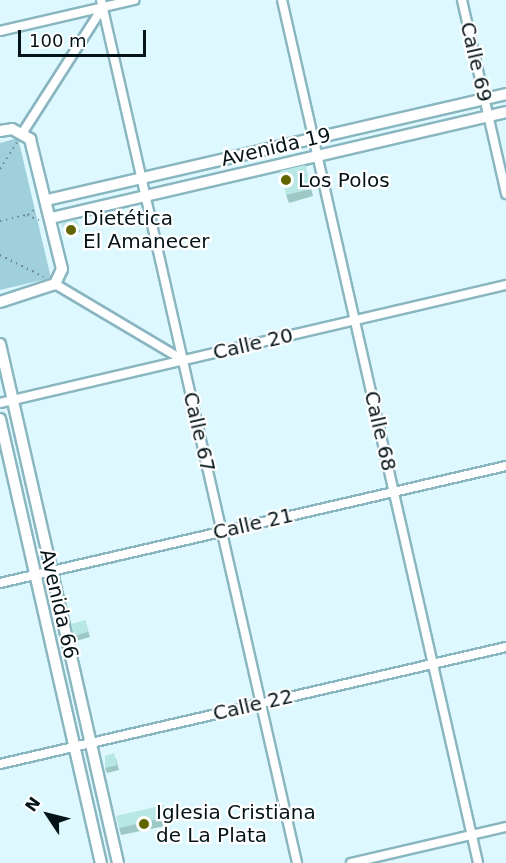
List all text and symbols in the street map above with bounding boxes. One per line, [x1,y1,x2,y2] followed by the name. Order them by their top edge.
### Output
[21,18,148,56] scale bar
[455,20,497,104] street label: Calle 69
[29,30,87,51] text: 100 m
[219,123,333,171] street label: Avenida 19
[298,168,390,192] place label: Los Polos
[279,173,293,187] marker: Los Polos
[83,207,209,254] place label: Dietética El Amanecer
[64,223,78,237] marker: Dietética El Amanecer
[211,323,295,365] street label: Calle 20
[359,389,401,473] street label: Calle 68
[178,390,220,474] street label: Calle 67
[211,503,295,545] street label: Calle 21
[35,547,83,661] street label: Avenida 66
[211,684,295,726] street label: Calle 22
[18,785,78,845] north arrow
[21,793,44,815] text: N
[156,801,316,848] place label: Iglesia Cristiana de La Plata
[137,817,151,831] marker: Iglesia Cristiana de La Plata

